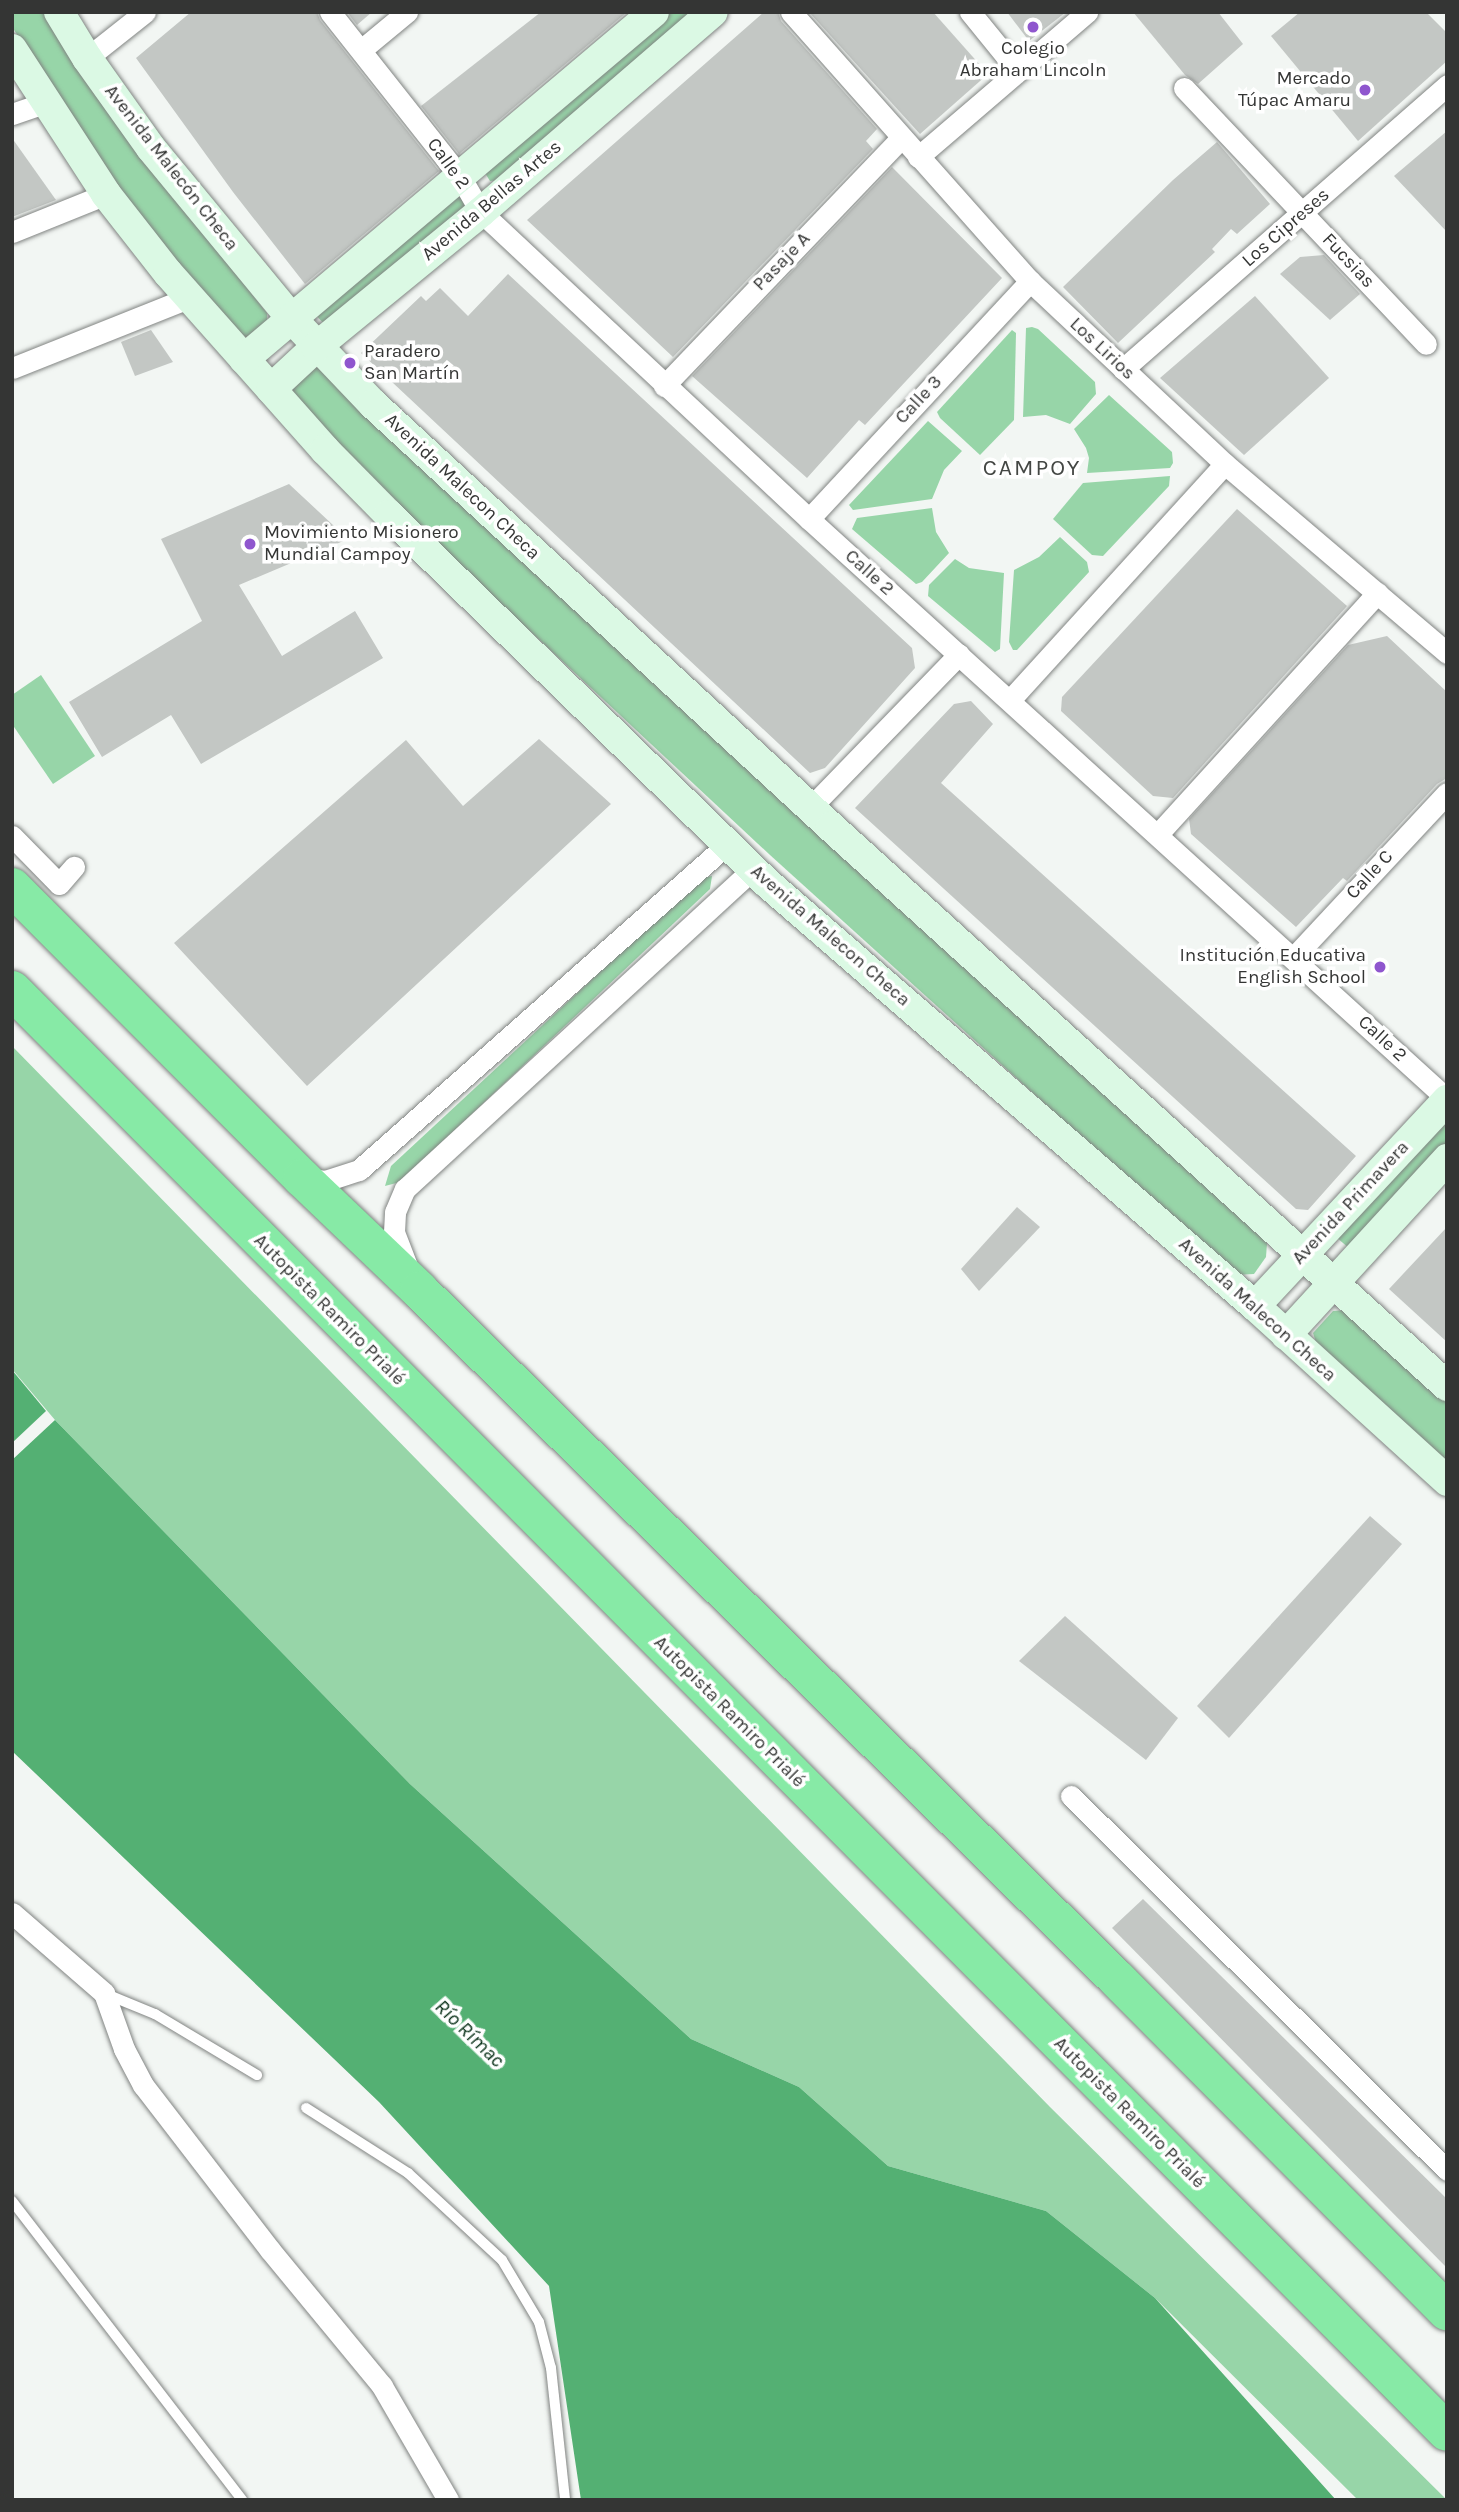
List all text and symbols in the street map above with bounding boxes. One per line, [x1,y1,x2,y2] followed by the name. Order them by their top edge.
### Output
[1025,19,1041,35] marker: Colegio Abraham Lincoln
[960,38,1106,82] place label: Colegio Abraham Lincoln
[1238,68,1351,112] place label: Mercado Túpac Amaru
[99,81,243,255] street label: Avenida Malecón Checa
[1357,82,1373,98] marker: Mercado Túpac Amaru
[422,134,474,194] street label: Calle 2
[418,136,566,266] street label: Avenida Bellas Artes
[1238,184,1334,272] street label: Los Cipreses
[749,228,815,296] street label: Pasaje A
[1317,229,1379,293] street label: Fucsias
[1065,313,1139,385] street label: Los Lirios
[364,341,460,385] place label: Paradero San Martín
[342,355,358,371] marker: Paradero San Martín
[891,371,947,429] street label: Calle 3
[380,409,544,565] street label: Avenida Malecon Checa
[983,454,1081,482] district label: CAMPOY
[264,522,459,566] place label: Movimiento Misionero Mundial Campoy
[242,536,258,552] marker: Movimiento Misionero Mundial Campoy
[840,545,898,601] street label: Calle 2
[1342,846,1398,904] street label: Calle C
[746,860,914,1012] street label: Avenida Malecon Checa
[1179,945,1366,989] place label: Institución Educativa English School
[1372,959,1388,975] marker: Institución Educativa English School
[1353,1011,1411,1067] street label: Calle 2
[1288,1136,1414,1270] street label: Avenida Primavera
[249,1230,409,1390] street label: Autopista Ramiro Prialé
[1174,1233,1340,1387] street label: Avenida Malecon Checa
[649,1632,809,1792] street label: Autopista Ramiro Prialé
[430,1994,510,2072] water label: Río Rímac
[1049,2033,1209,2193] street label: Autopista Ramiro Prialé

